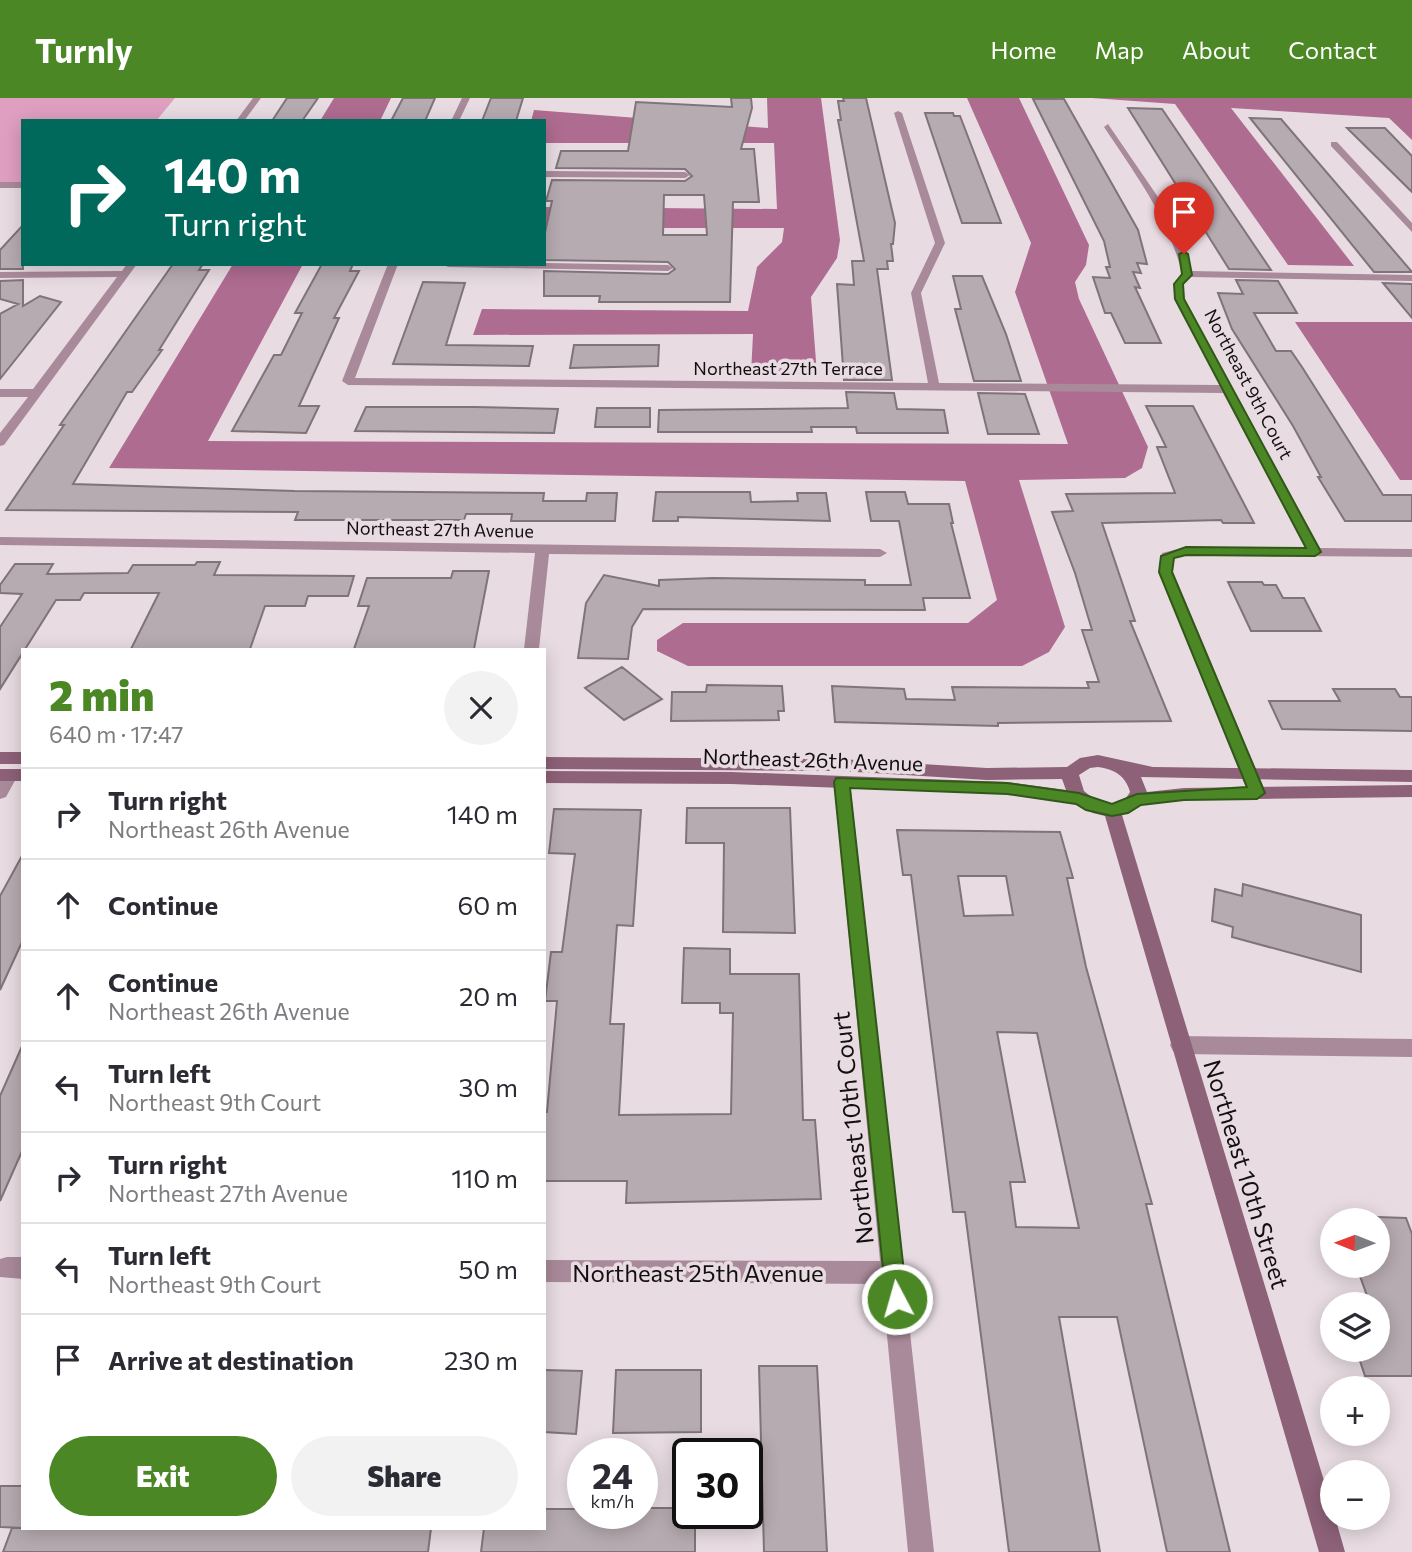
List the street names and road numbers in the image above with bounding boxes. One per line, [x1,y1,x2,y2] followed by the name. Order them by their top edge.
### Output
[1200,305,1298,463] street label: Northeast 9th Court
[693,357,883,379] street label: Northeast 27th Terrace
[346,516,534,542] street label: Northeast 27th Avenue
[702,743,924,775] street label: Northeast 26th Avenue
[825,1010,879,1246] street label: Northeast 10th Court
[1198,1056,1296,1292] street label: Northeast 10th Street
[572,1258,824,1287] street label: Northeast 25th Avenue

